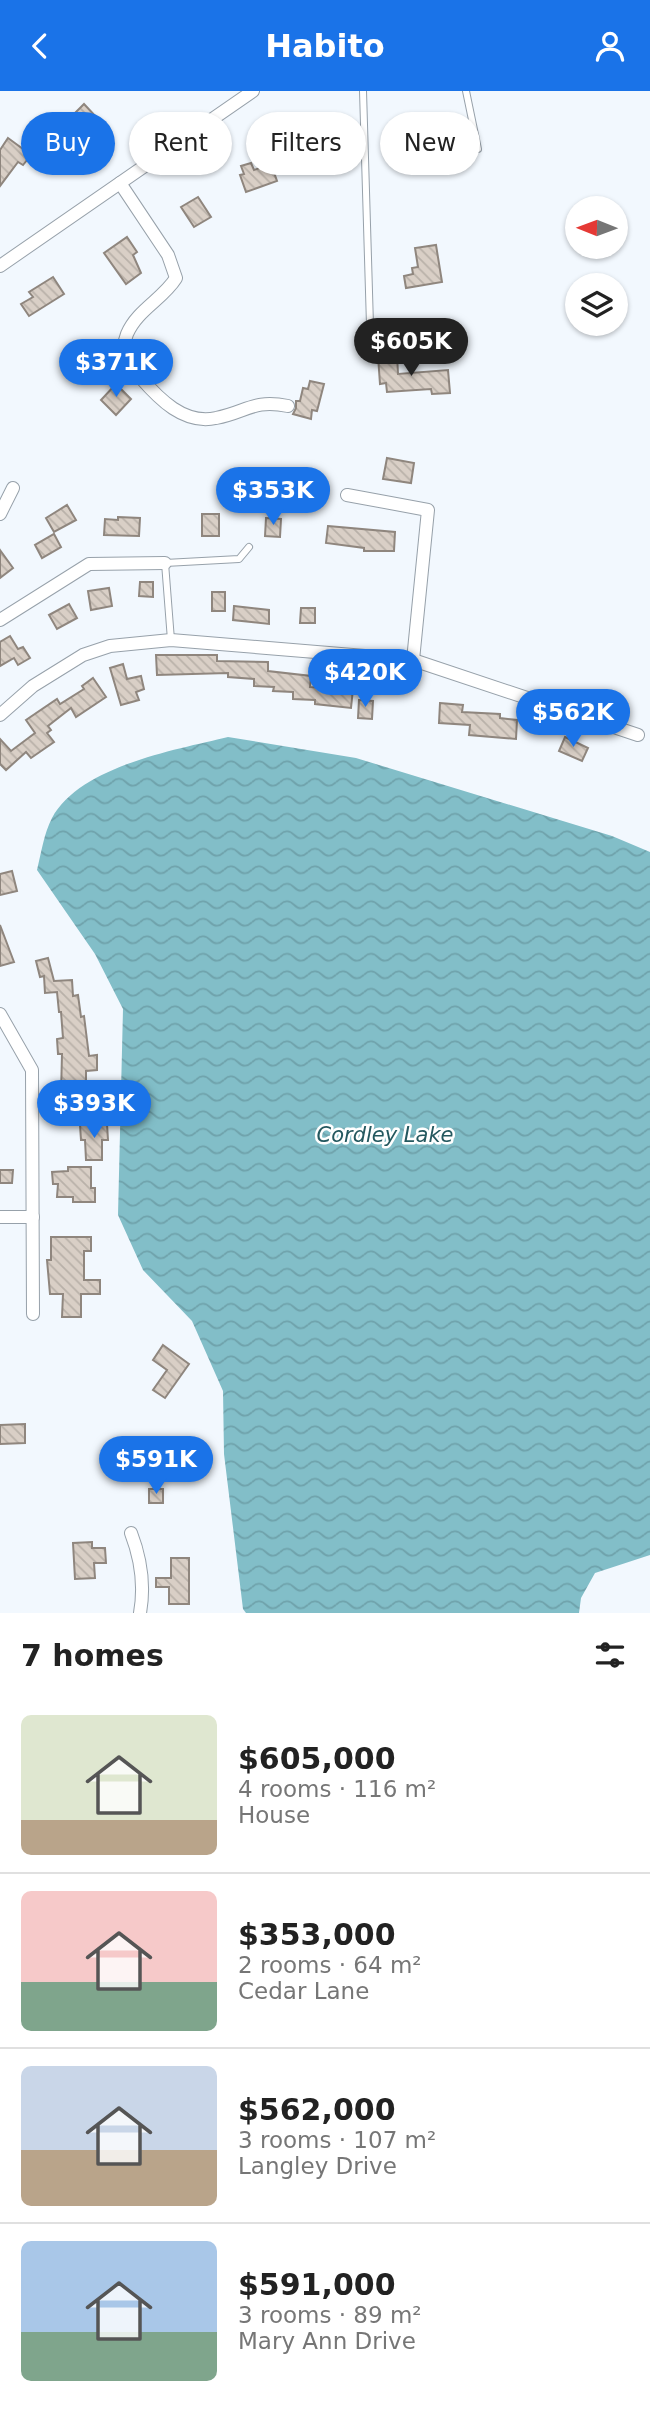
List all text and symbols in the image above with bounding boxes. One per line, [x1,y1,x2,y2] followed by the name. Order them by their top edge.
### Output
[21,27,59,65] icon: back
[265,27,385,65] text: Habito
[591,27,629,65] icon: person
[21,112,115,175] chip: Buy
[129,112,232,175] chip: Rent
[246,112,366,175] chip: Filters
[380,112,480,175] chip: New
[565,196,628,259] north arrow
[565,196,628,336] map controls
[565,273,628,336] button: layers
[362,319,460,378] pin: $605K
[370,328,452,354] text: $605K
[67,339,165,399] pin: $371K
[75,349,157,375] text: $371K
[224,467,322,527] pin: $353K
[232,477,314,503] text: $353K
[316,649,414,709] pin: $420K
[324,659,406,685] text: $420K
[524,689,622,749] pin: $562K
[532,699,614,725] text: $562K
[45,1081,143,1140] pin: $393K
[53,1090,135,1116] text: $393K
[317,1123,453,1147] water label: Cordley Lake
[107,1437,205,1496] pin: $591K
[115,1446,197,1472] text: $591K
[591,1636,629,1674] icon: filters
[21,1638,164,1673] text: 7 homes
[238,1741,396,1776] text: $605,000
[77,1743,161,1827] icon: home
[238,1776,436,1802] text: 4 rooms · 116 m²
[238,1802,310,1828] text: House
[238,1917,396,1952] text: $353,000
[77,1919,161,2003] icon: home
[238,1952,422,1978] text: 2 rooms · 64 m²
[238,1978,369,2004] text: Cedar Lane
[238,2092,396,2127] text: $562,000
[77,2094,161,2178] icon: home
[238,2127,436,2153] text: 3 rooms · 107 m²
[238,2153,397,2179] text: Langley Drive
[238,2267,396,2302] text: $591,000
[77,2269,161,2353] icon: home
[238,2302,422,2328] text: 3 rooms · 89 m²
[238,2328,416,2354] text: Mary Ann Drive

